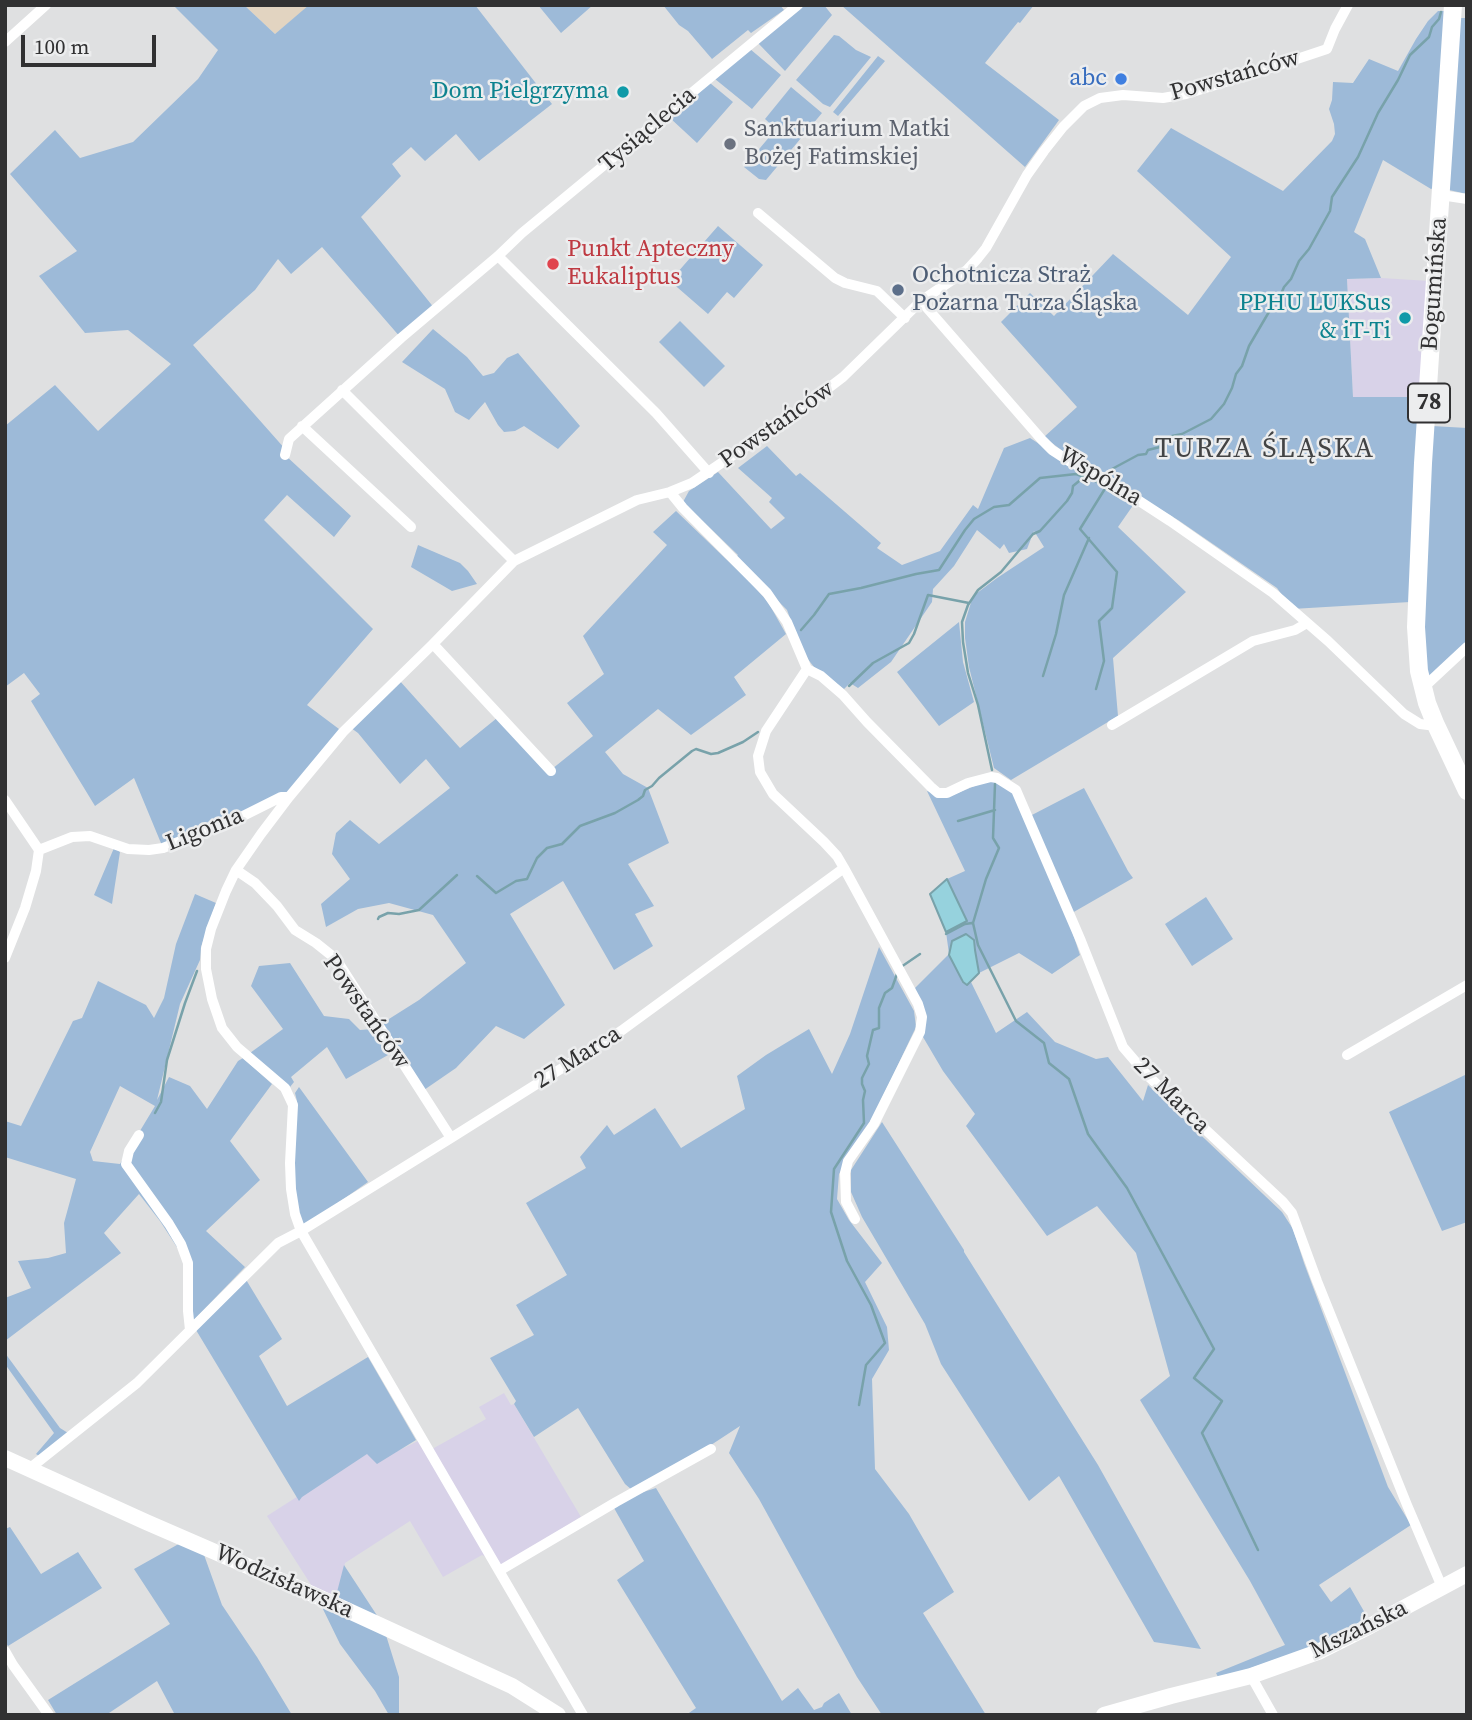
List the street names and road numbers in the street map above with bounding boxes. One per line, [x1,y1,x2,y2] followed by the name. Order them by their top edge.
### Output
[1167,44,1303,108] street label: Powstańców
[594,81,702,179] street label: Tysiąclecia
[1416,216,1454,352] street label: Bogumińska
[714,375,840,475] street label: Powstańców
[1408,384,1450,422] road number: 78
[1053,441,1147,513] street label: Wspólna
[162,802,248,858] street label: Ligonia
[316,949,416,1075] street label: Powstańców
[529,1020,627,1096] street label: 27 Marca
[1127,1052,1215,1140] street label: 27 Marca
[210,1539,358,1625] street label: Wodzisławska
[1306,1594,1412,1666] street label: Mszańska

